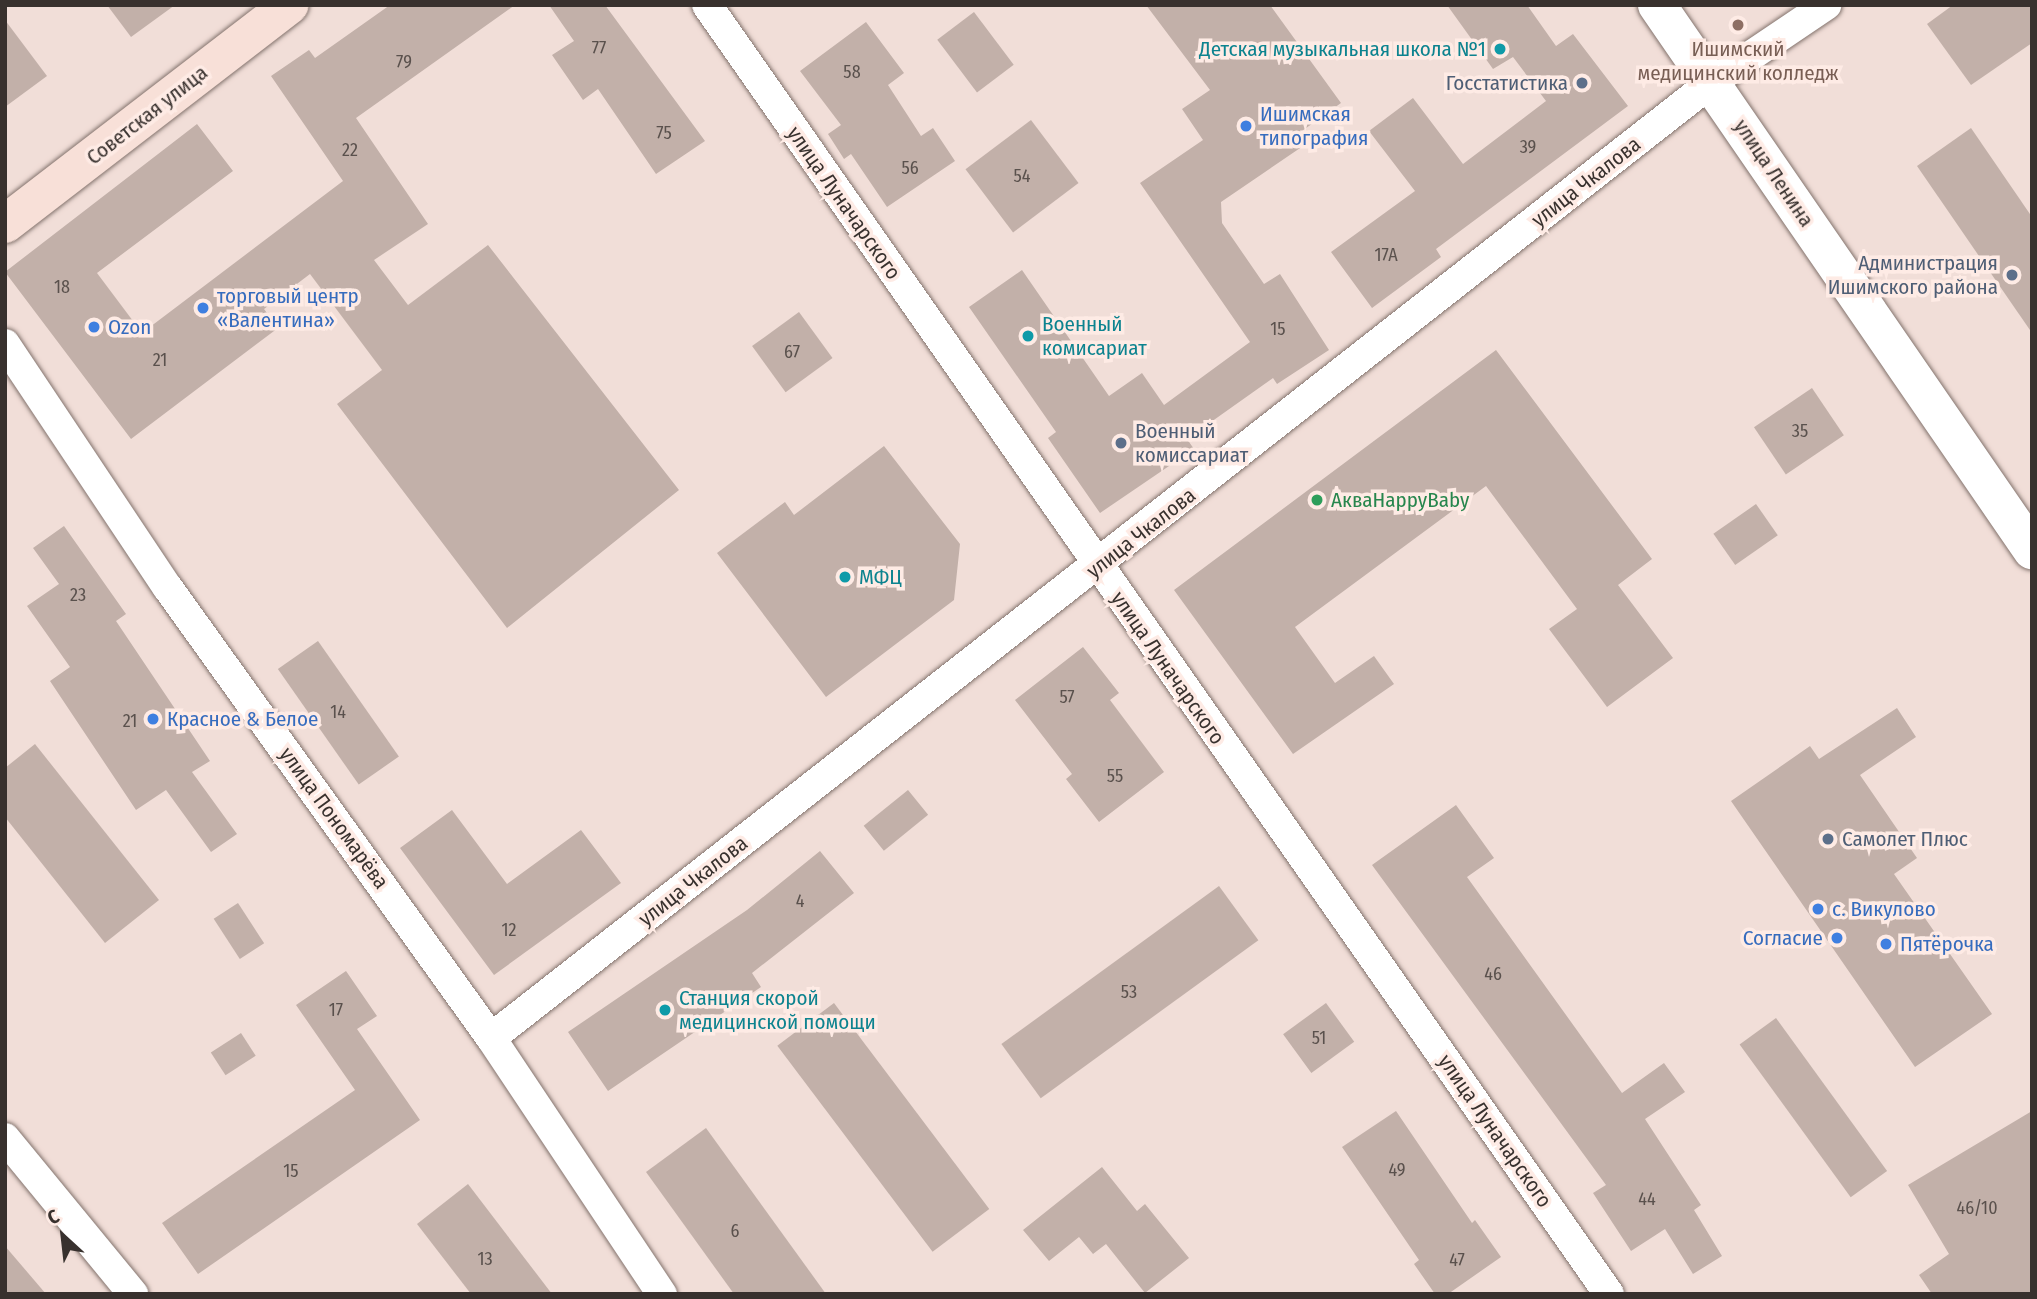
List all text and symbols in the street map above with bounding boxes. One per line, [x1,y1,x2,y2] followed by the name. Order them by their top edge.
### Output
[1730,17,1746,33] marker: Ишимский медицинский колледж
[1199,36,1486,62] place label: Детская музыкальная школа №1
[1638,36,1838,86] place label: Ишимский медицинский колледж
[592,37,606,59] house number: 77
[1492,41,1508,57] marker: Детская музыкальная школа №1
[396,51,412,73] house number: 79
[82,60,212,170] street label: Советская улица
[843,61,861,83] house number: 58
[1446,70,1568,96] place label: Госстатистика
[1574,75,1590,91] marker: Госстатистика
[1260,101,1369,151] place label: Ишимская типография
[1729,114,1819,232] street label: улица Ленина
[1238,118,1254,134] marker: Ишимская типография
[656,122,672,144] house number: 75
[782,122,906,284] street label: улица Луначарского
[1526,132,1646,232] street label: улица Чкалова
[1520,136,1536,158] house number: 39
[342,139,358,161] house number: 22
[901,157,919,179] house number: 56
[1014,165,1030,187] house number: 54
[1374,244,1398,266] house number: 17А
[1828,250,1998,300] place label: Администрация Ишимского района
[2004,267,2020,283] marker: Администрация Ишимского района
[54,276,70,298] house number: 18
[217,283,359,333] place label: торговый центр «Валентина»
[195,300,211,316] marker: торговый центр «Валентина»
[1042,311,1147,361] place label: Военный комисариат
[108,314,151,340] place label: Ozon
[1270,318,1286,340] house number: 15
[86,319,102,335] marker: Ozon
[1020,328,1036,344] marker: Военный комисариат
[784,341,800,363] house number: 67
[153,349,167,371] house number: 21
[1135,418,1248,468] place label: Военный комиссариат
[1792,420,1808,442] house number: 35
[1113,435,1129,451] marker: Военный комиссариат
[1081,483,1201,583] street label: улица Чкалова
[1331,487,1469,513] place label: АкваHappyBaby
[1309,492,1325,508] marker: АкваHappyBaby
[859,564,902,590] place label: МФЦ
[837,569,853,585] marker: МФЦ
[70,584,86,606] house number: 23
[1106,587,1230,749] street label: улица Луначарского
[1059,686,1075,708] house number: 57
[330,701,346,723] house number: 14
[167,706,318,732] place label: Красное & Белое
[123,710,137,732] house number: 21
[145,711,161,727] marker: Красное & Белое
[274,742,394,894] street label: улица Пономарёва
[1107,765,1123,787] house number: 55
[1842,826,1968,852] place label: Самолет Плюс
[633,831,753,931] street label: улица Чкалова
[1820,831,1836,847] marker: Самолет Плюс
[796,890,804,912] house number: 4
[1832,896,1936,922] place label: с. Викулово
[1810,901,1826,917] marker: с. Викулово
[502,919,516,941] house number: 12
[1743,925,1823,951] place label: Согласие
[1829,930,1845,946] marker: Согласие
[1900,931,1994,957] place label: Пятёрочка
[1878,936,1894,952] marker: Пятёрочка
[1484,963,1502,985] house number: 46
[1121,981,1137,1003] house number: 53
[679,985,876,1035] place label: Станция скорой медицинской помощи
[329,999,343,1021] house number: 17
[657,1002,673,1018] marker: Станция скорой медицинской помощи
[1312,1027,1326,1049] house number: 51
[1433,1050,1557,1212] street label: улица Луначарского
[1388,1159,1406,1181] house number: 49
[283,1160,299,1182] house number: 15
[1638,1188,1656,1210] house number: 44
[1956,1197,1998,1219] house number: 46/10
[28,1201,98,1271] north arrow
[44,1204,63,1229] text: С
[731,1220,739,1242] house number: 6
[477,1248,493,1270] house number: 13
[1449,1249,1465,1271] house number: 47

